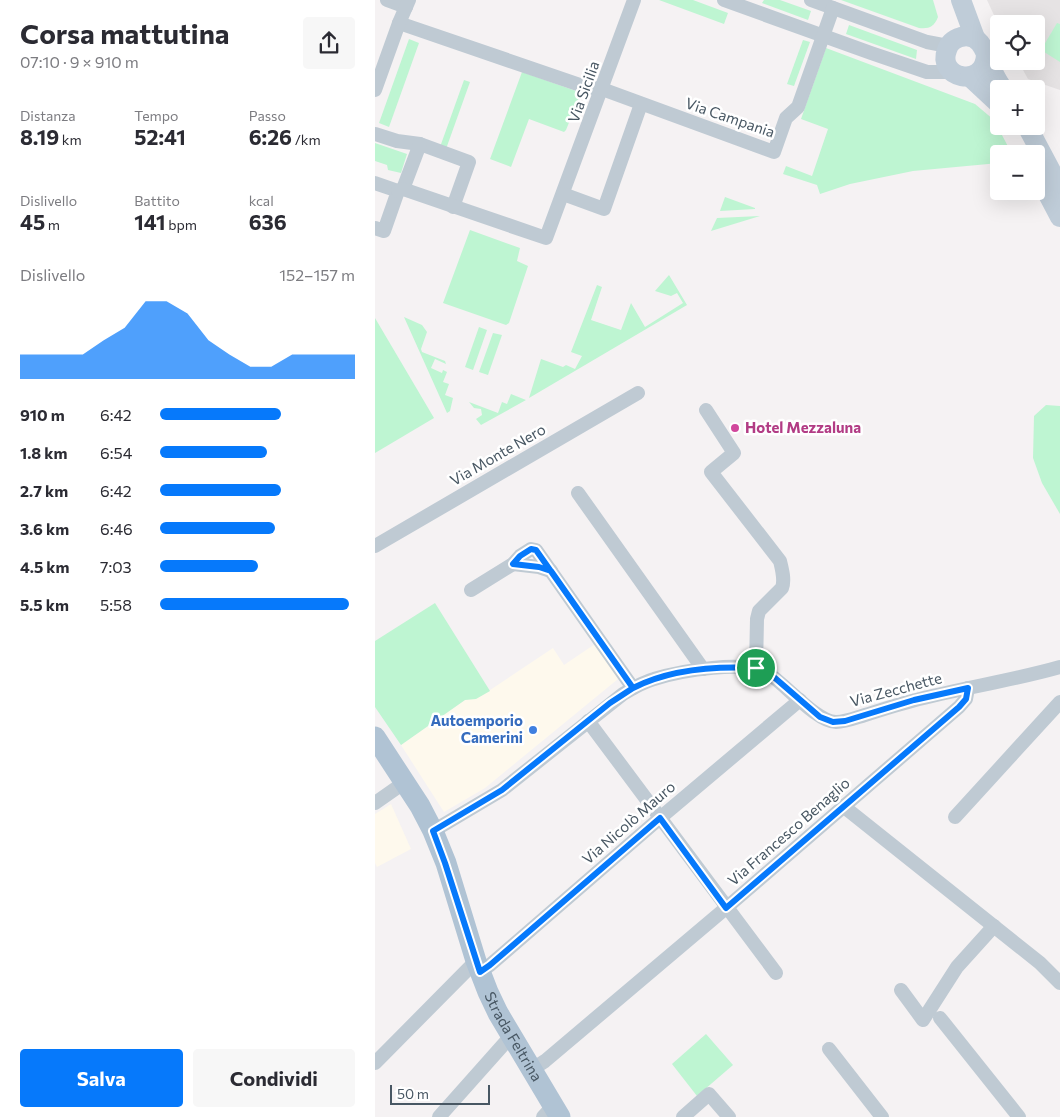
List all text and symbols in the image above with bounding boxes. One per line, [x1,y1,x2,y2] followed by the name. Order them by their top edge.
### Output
[990,15,1045,200] map controls
[990,15,1045,70] button: locate
[20,16,230,50] text: Corsa mattutina
[303,17,355,69] button: share
[20,52,139,71] text: 07:10 · 9 × 910 m
[564,58,603,125] street label: Via Sicilia
[990,80,1045,135] button: +
[683,93,777,141] street label: Via Campania
[20,107,76,124] text: Distanza
[134,107,178,124] text: Tempo
[249,107,286,124] text: Passo
[20,124,59,149] text: 8.19
[134,124,186,149] text: 52:41
[249,124,292,149] text: 6:26
[59,131,82,148] text: km
[292,131,321,148] text: /km
[990,145,1045,200] button: −
[20,192,77,209] text: Dislivello
[134,192,180,209] text: Battito
[249,192,274,209] text: kcal
[20,209,45,234] text: 45
[134,209,166,234] text: 141
[249,209,287,234] text: 636
[45,216,60,233] text: m
[166,216,197,233] text: bpm
[20,265,85,284] text: Dislivello
[279,265,355,284] text: 152–157 m
[20,405,65,424] text: 910 m
[100,405,132,424] text: 6:42
[745,418,861,436] place label: Hotel Mezzaluna
[446,419,549,489] street label: Via Monte Nero
[729,422,741,434] marker: Hotel Mezzaluna
[20,443,67,462] text: 1.8 km
[100,443,132,462] text: 6:54
[20,481,68,500] text: 2.7 km
[100,481,132,500] text: 6:42
[20,519,69,538] text: 3.6 km
[100,519,133,538] text: 6:46
[20,557,70,576] text: 4.5 km
[100,557,132,576] text: 7:03
[20,595,69,614] text: 5.5 km
[100,595,132,614] text: 5:58
[735,647,777,689] pin
[742,654,770,682] icon: arrive
[848,668,944,710] street label: Via Zecchette
[430,711,523,746] place label: Autoemporio Camerini
[527,724,539,736] marker: Autoemporio Camerini
[724,773,853,889] street label: Via Francesco Benaglio
[578,777,678,867] street label: Via Nicolò Mauro
[481,989,547,1084] street label: Strada Feltrina
[20,1049,183,1107] button: Salva
[193,1049,355,1107] button: Condividi
[390,1082,490,1105] scale bar
[397,1085,429,1102] text: 50 m

